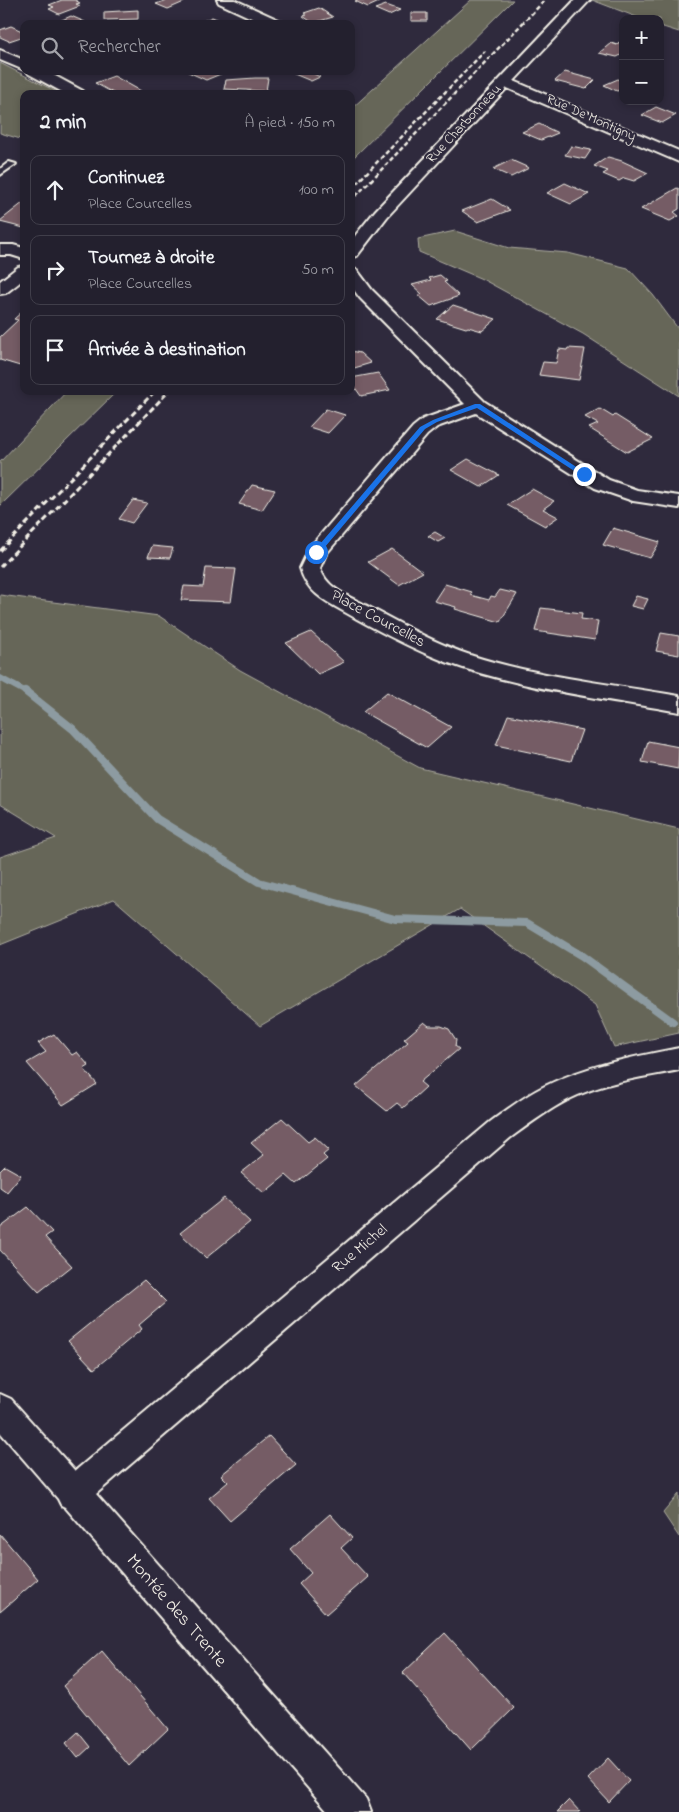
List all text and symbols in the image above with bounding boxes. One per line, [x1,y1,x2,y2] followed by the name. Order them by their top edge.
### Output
[619,15,664,105] map controls
[619,15,664,60] button: +
[20,20,355,75] search box
[38,34,66,62] icon: search
[78,34,161,61] text: Rechercher
[619,60,664,105] button: −
[422,80,506,168] street label: Rue Charbonneau
[542,89,640,148] street label: Rue De Montigny
[40,108,86,138] text: 2 min
[244,111,335,135] text: À pied · 150 m
[88,165,164,192] text: Continuez
[41,176,69,204] icon: ahead
[299,178,334,202] text: 100 m
[88,192,192,216] text: Place Courcelles
[88,245,214,272] text: Tournez à droite
[41,256,69,284] icon: right
[302,258,334,282] text: 50 m
[88,272,192,296] text: Place Courcelles
[41,336,69,364] icon: arrive
[88,337,246,364] text: Arrivée à destination
[573,463,596,486] route end
[305,541,328,564] route start
[326,584,430,654] street label: Place Courcelles
[327,1218,393,1279] street label: Rue Michel
[119,1549,233,1674] street label: Montée des Trente

